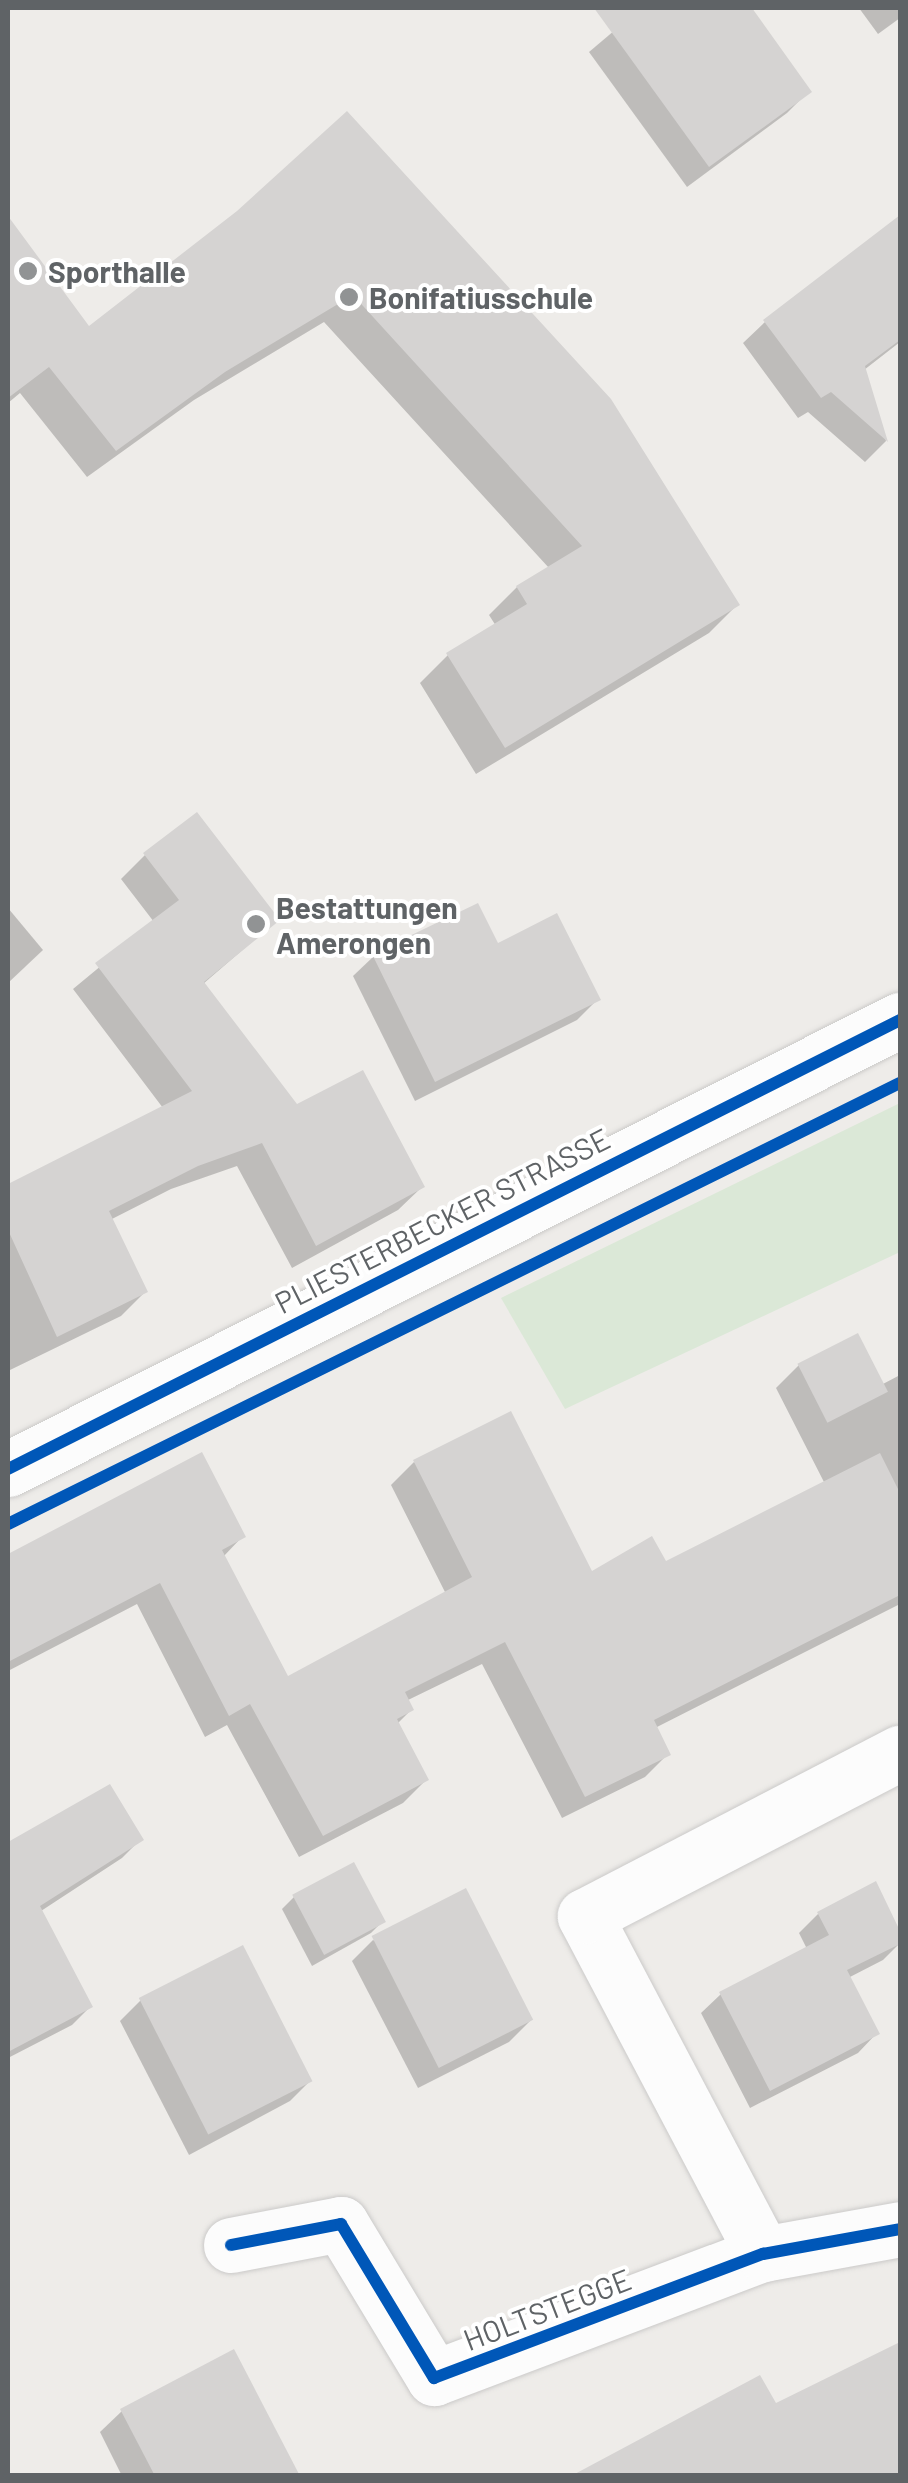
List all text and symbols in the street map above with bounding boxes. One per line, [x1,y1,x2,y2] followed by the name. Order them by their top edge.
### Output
[48,253,186,289] place label: Sporthalle
[17,260,39,282] marker: Sporthalle
[369,279,593,315] place label: Bonifatiusschule
[338,286,360,308] marker: Bonifatiusschule
[276,889,458,960] place label: Bestattungen Amerongen
[245,913,267,935] marker: Bestattungen Amerongen
[269,1120,615,1320] street label: PLIESTERBECKER STRASSE
[458,2261,636,2357] street label: HOLTSTEGGE

